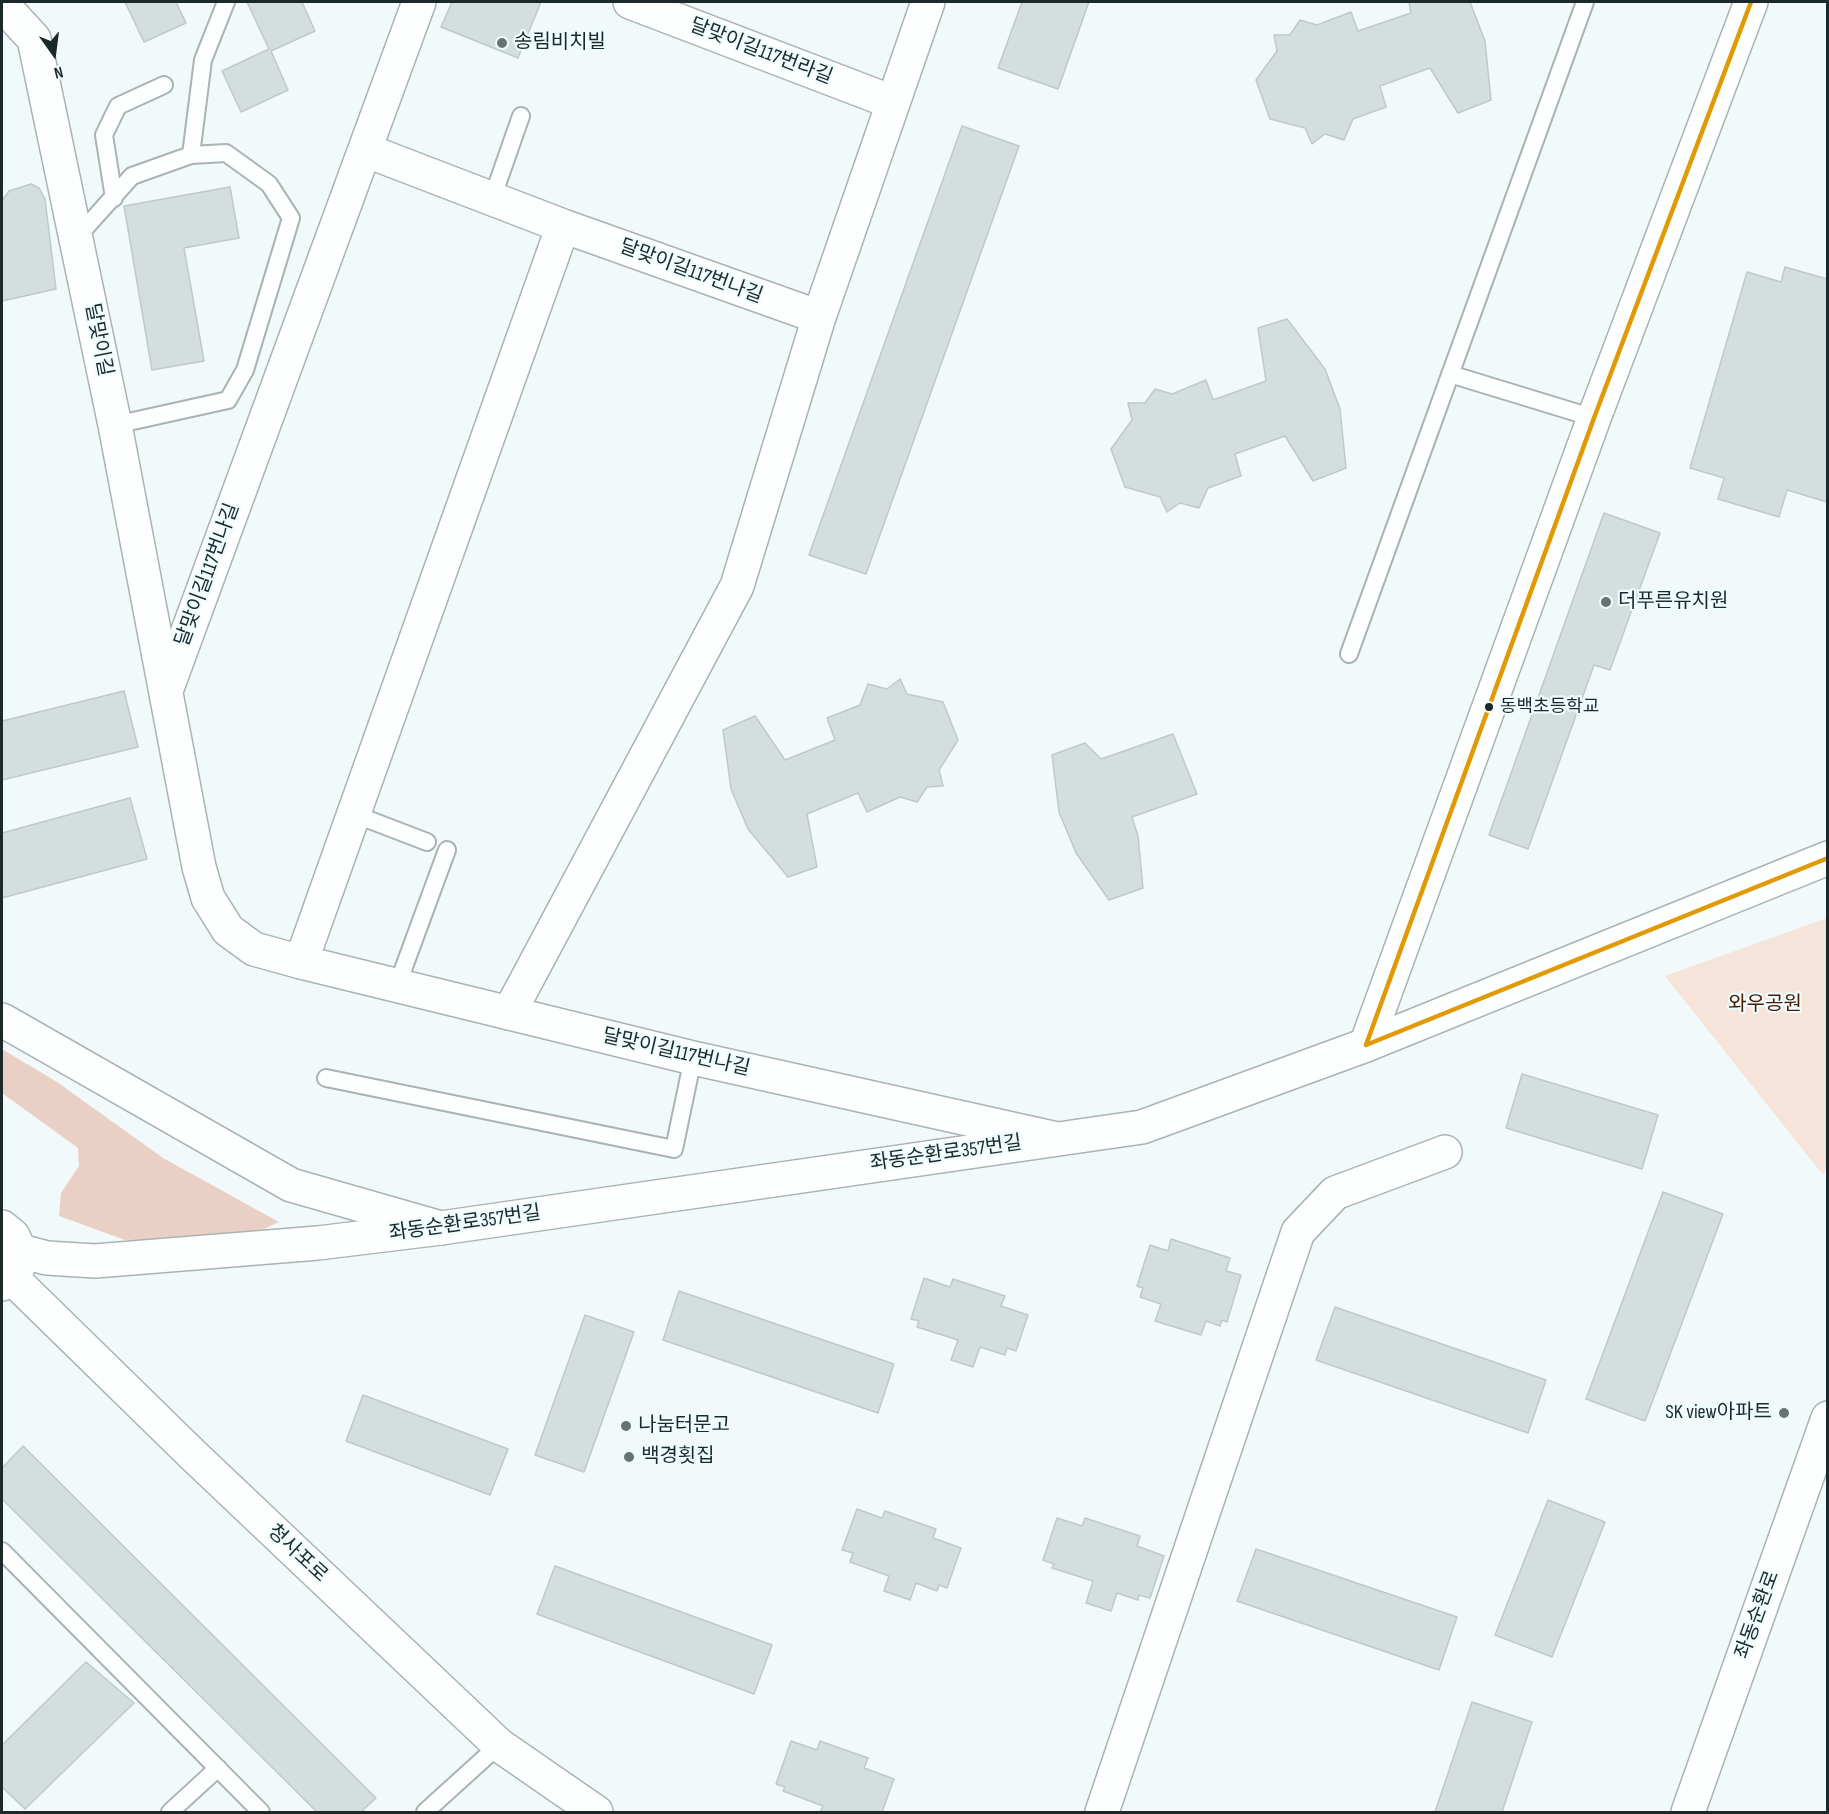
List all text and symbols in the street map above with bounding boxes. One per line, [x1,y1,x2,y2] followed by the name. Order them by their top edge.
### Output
[686,14,836,90] street label: 달맞이길117번라길
[24,24,84,84] north arrow
[514,31,606,55] place label: 송림비치빌
[495,36,509,50] marker: 송림비치빌
[52,62,65,82] text: N
[616,235,766,309] street label: 달맞이길117번나길
[79,302,117,378] street label: 달맞이길
[171,500,245,650] street label: 달맞이길117번나길
[1618,590,1728,614] place label: 더푸른유치원
[1599,595,1613,609] marker: 더푸른유치원
[1500,696,1599,718] place label: 동백초등학교
[1483,701,1495,713] marker: 동백초등학교
[1728,993,1802,1017] park label: 와우공원
[600,1024,752,1082] street label: 달맞이길117번나길
[869,1131,1023,1177] street label: 좌동순환로357번길
[388,1201,542,1247] street label: 좌동순환로357번길
[1665,1401,1772,1425] place label: SK view아파트
[1777,1406,1791,1420] marker: SK view아파트
[638,1414,730,1438] place label: 나눔터문고
[619,1419,633,1433] marker: 나눔터문고
[641,1445,715,1469] place label: 백경횟집
[622,1450,636,1464] marker: 백경횟집
[262,1520,332,1588] street label: 청사포로
[1731,1568,1785,1662] street label: 좌동순환로

